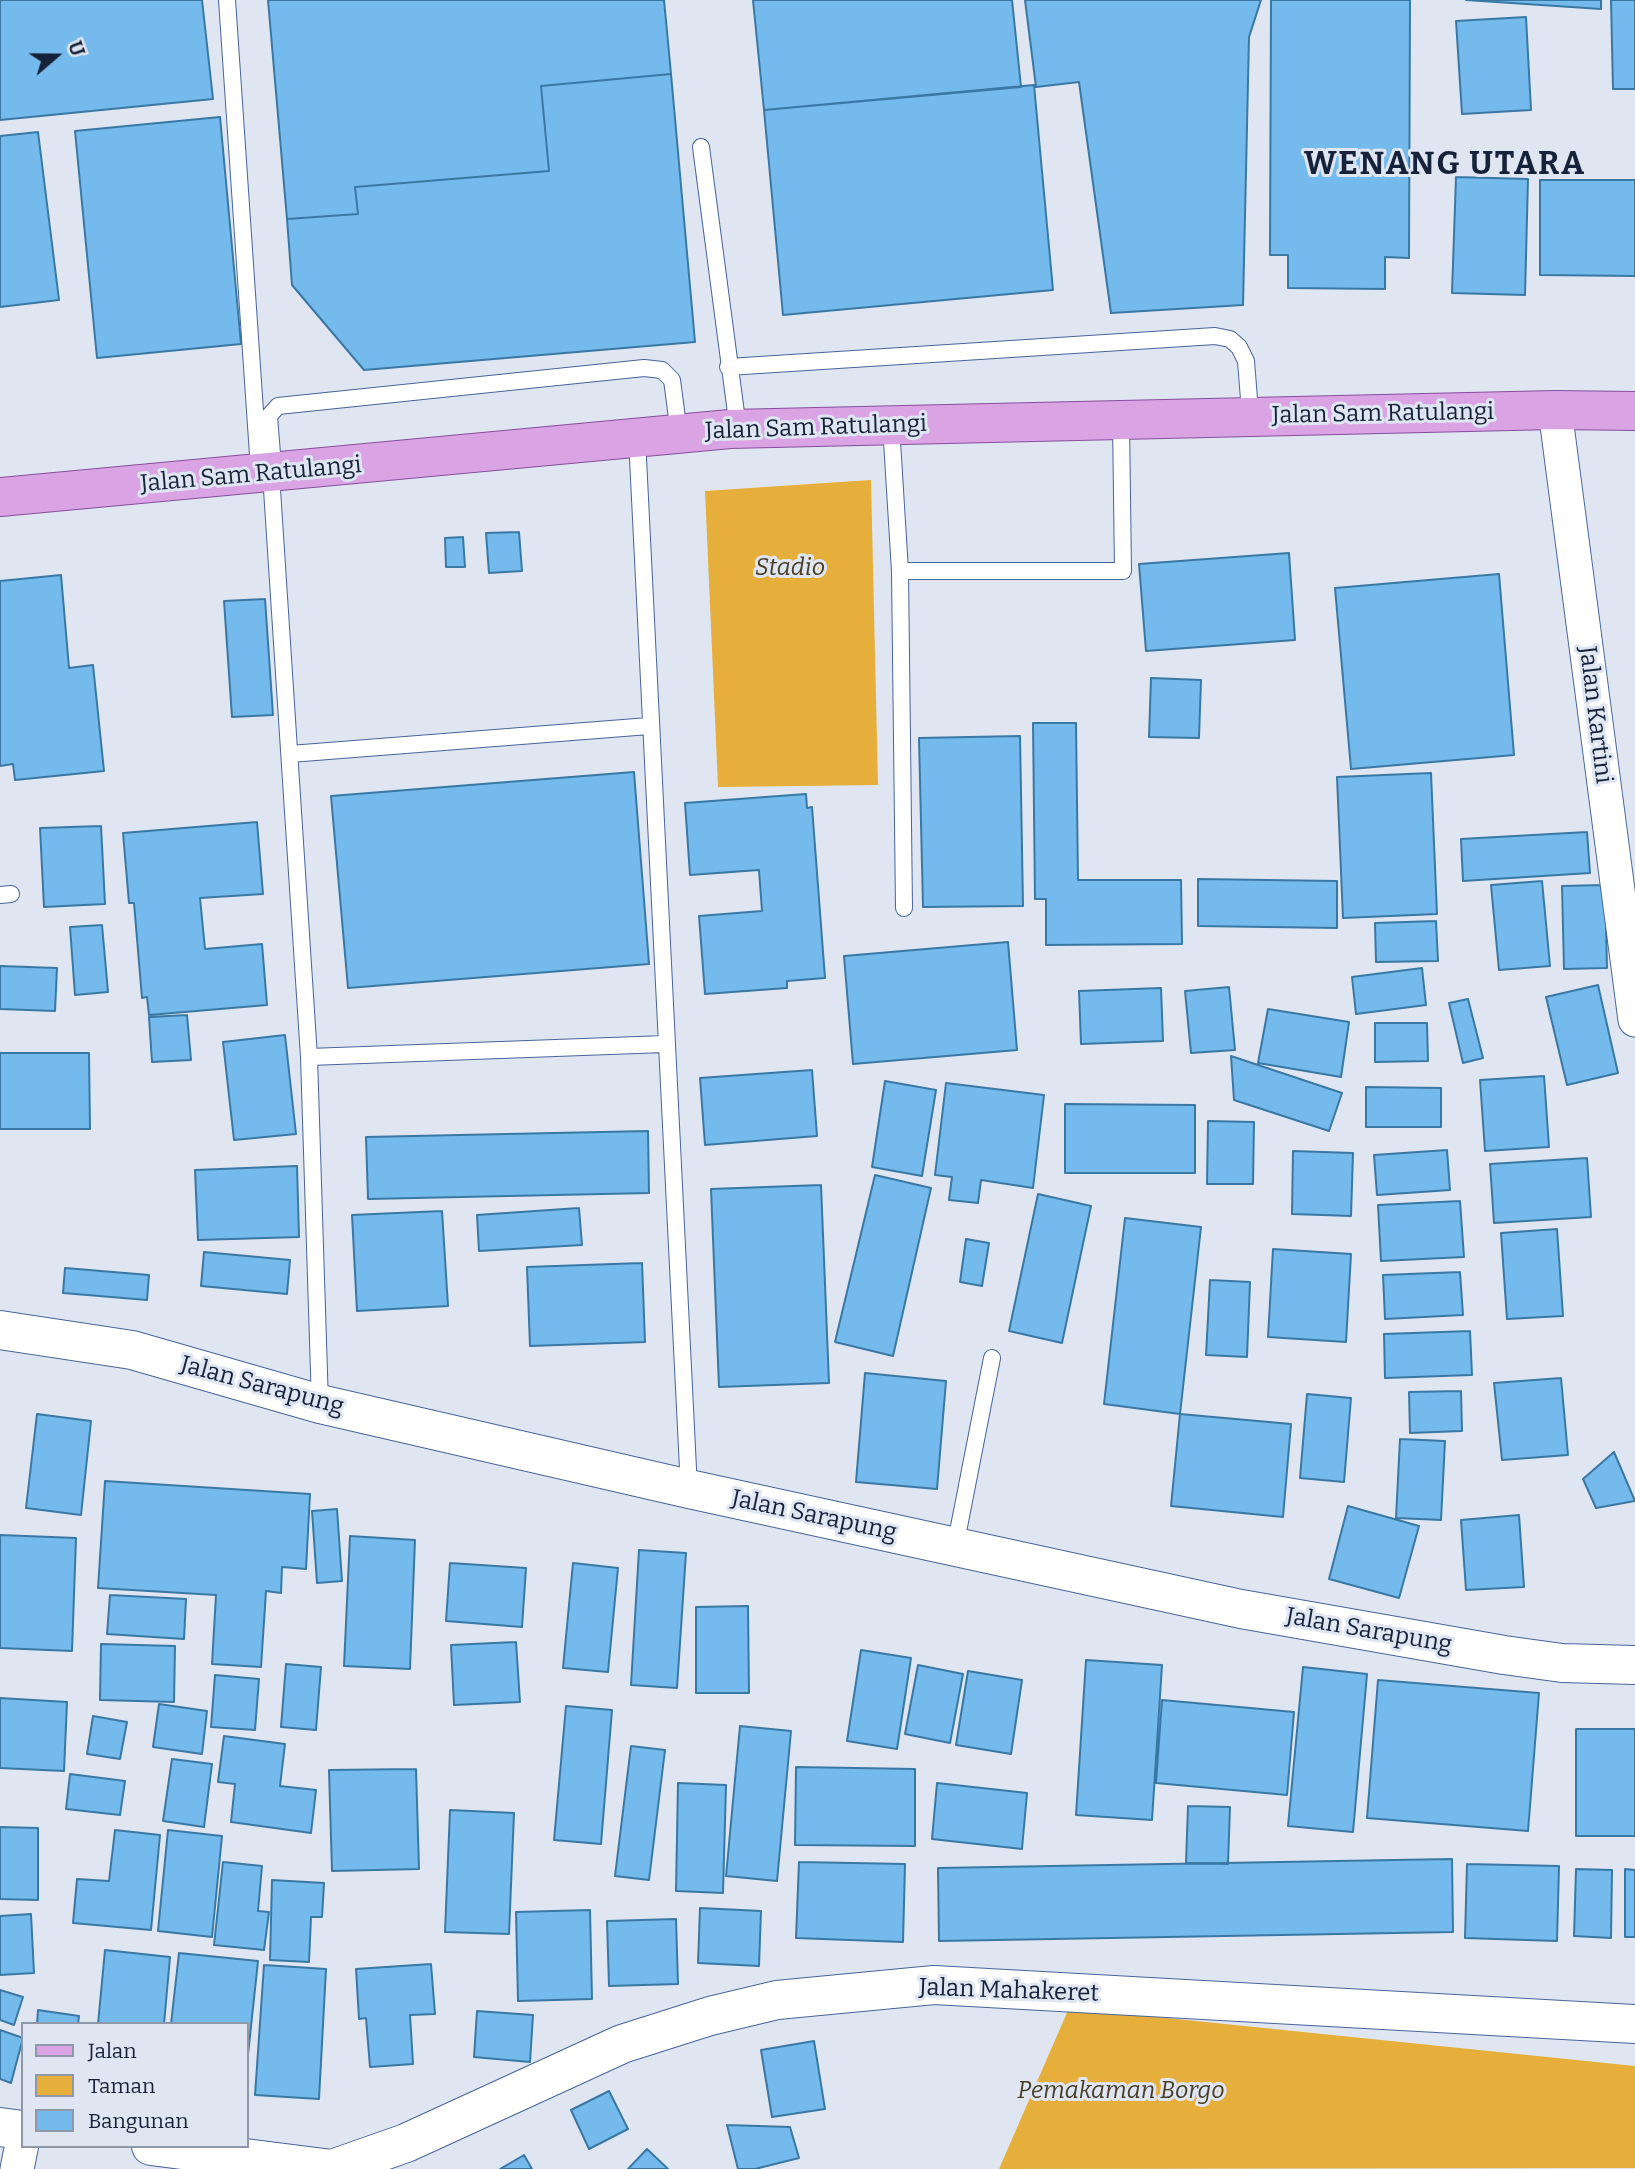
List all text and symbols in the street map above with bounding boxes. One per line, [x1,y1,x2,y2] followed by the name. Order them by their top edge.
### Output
[21,21,91,91] north arrow
[63,38,89,59] text: U
[1305,146,1585,184] district label: WENANG UTARA
[1272,398,1494,430] street label: Jalan Sam Ratulangi
[704,410,928,446] street label: Jalan Sam Ratulangi
[139,451,363,499] street label: Jalan Sam Ratulangi
[755,554,825,582] park label: Stadio
[1572,645,1618,785] street label: Jalan Kartini
[177,1350,347,1422] street label: Jalan Sarapung
[729,1484,899,1548] street label: Jalan Sarapung
[1284,1602,1454,1660] street label: Jalan Sarapung
[918,1973,1100,2009] street label: Jalan Mahakeret
[21,2022,248,2148] legend
[88,2038,137,2064] text: Jalan
[88,2073,155,2099] text: Taman
[1017,2077,1225,2105] park label: Pemakaman Borgo
[88,2108,189,2134] text: Bangunan

